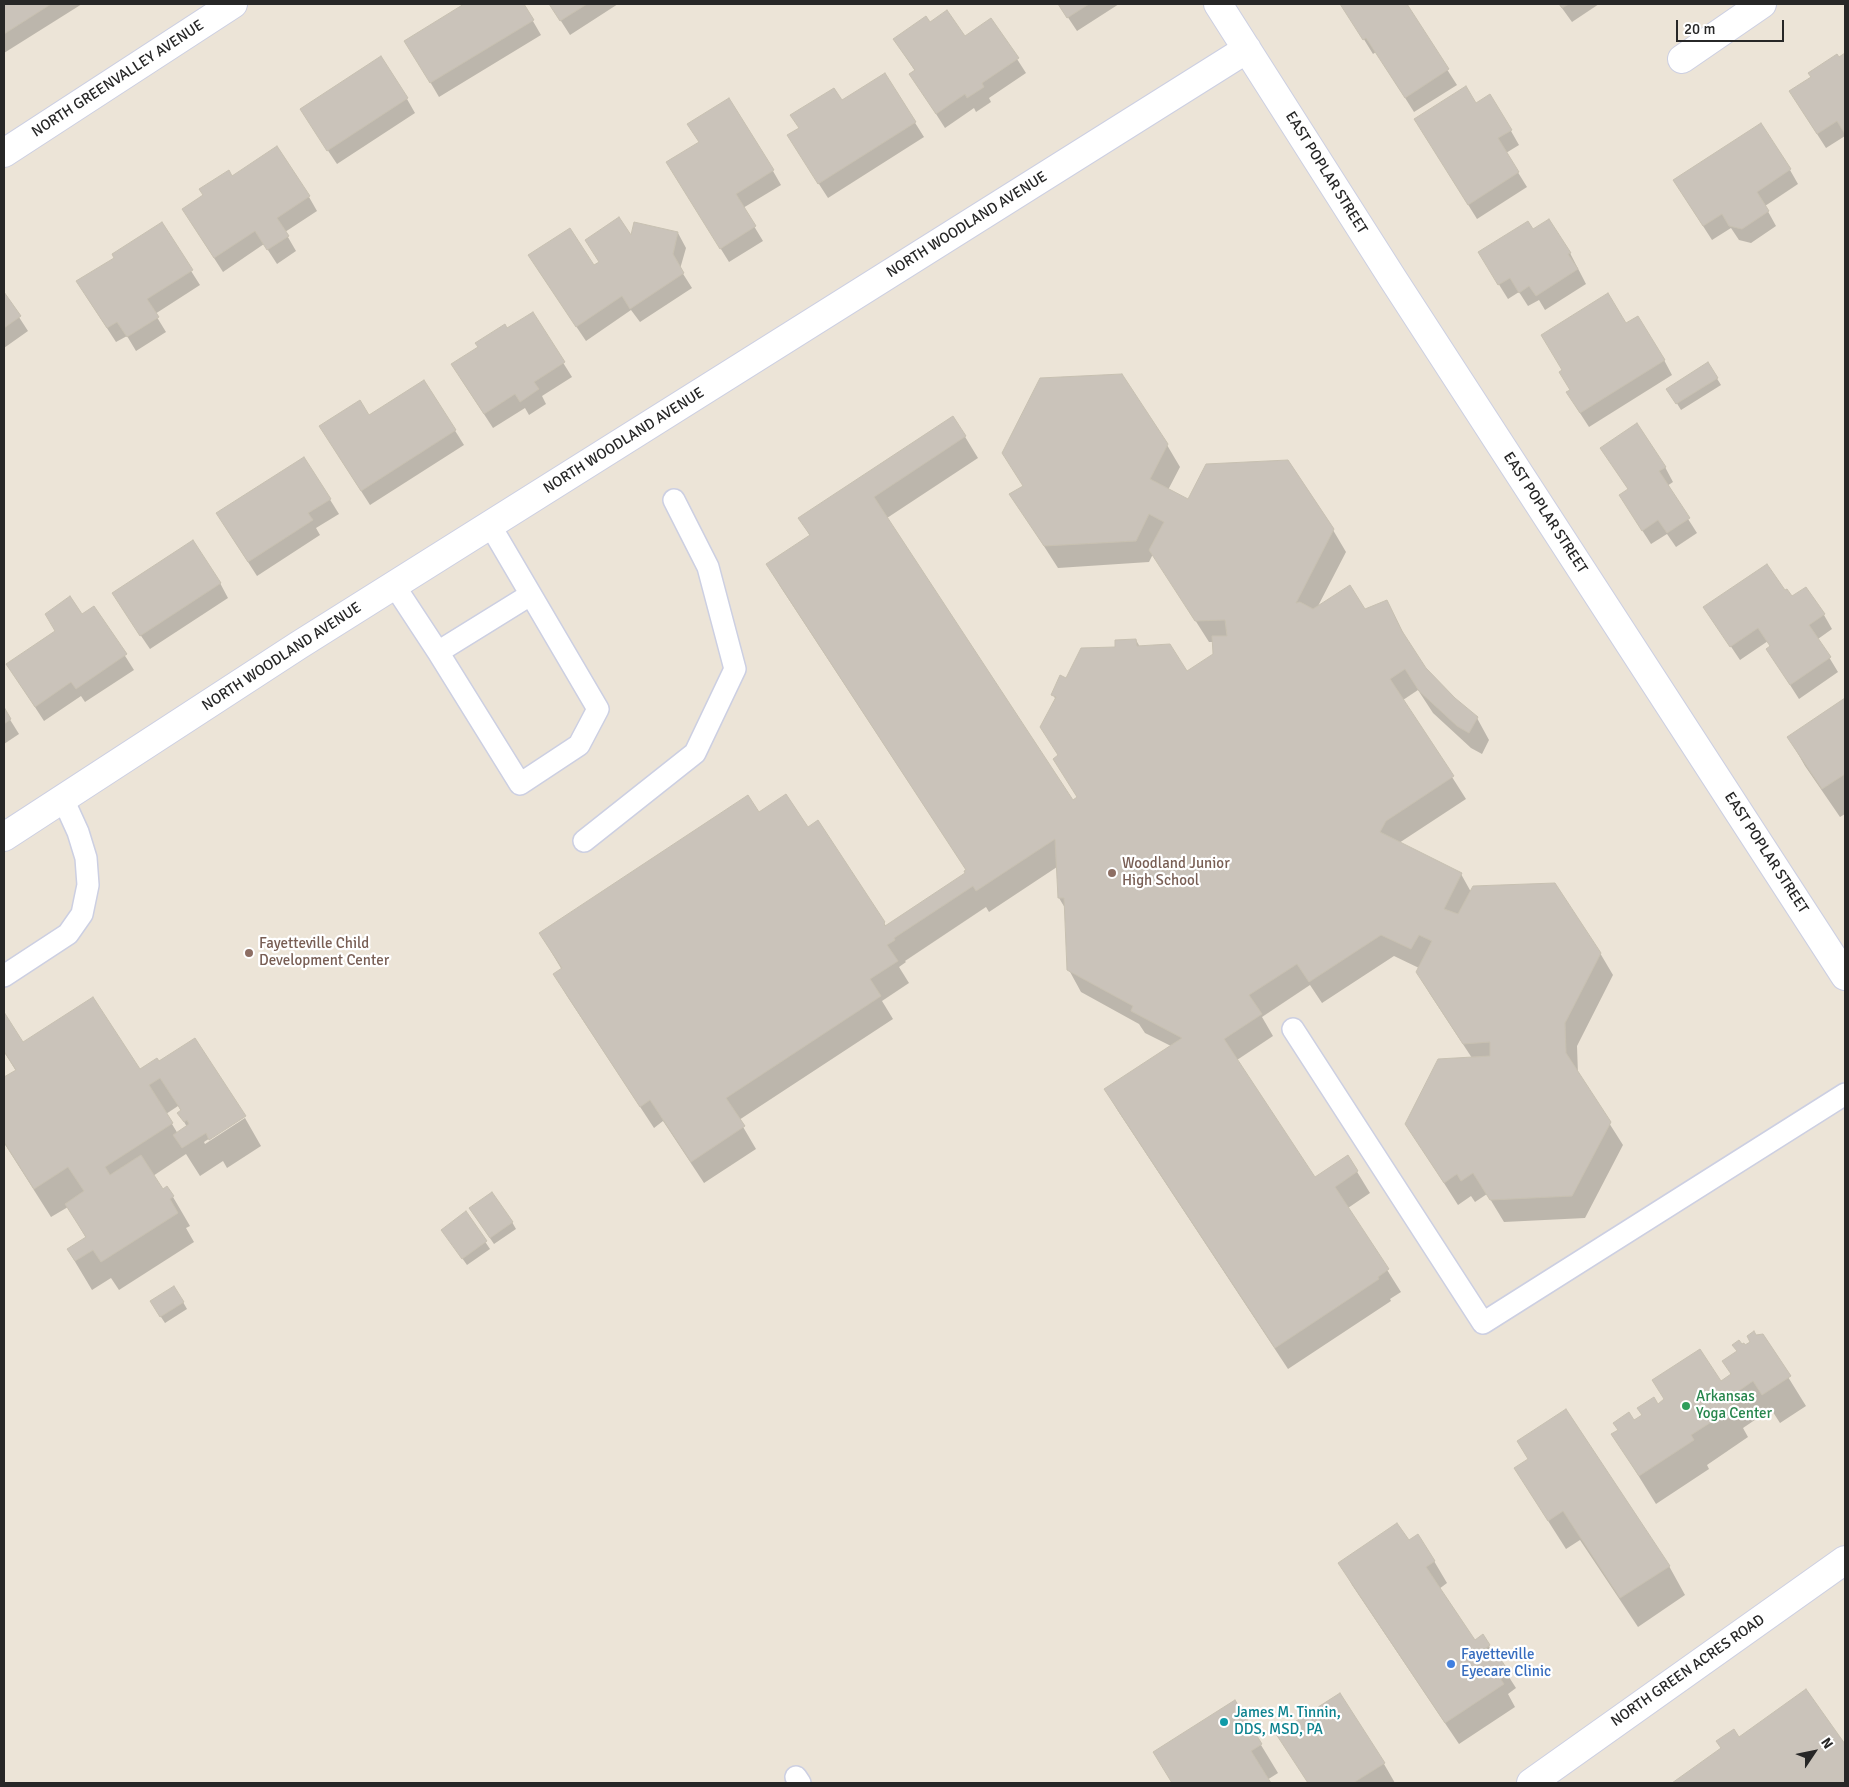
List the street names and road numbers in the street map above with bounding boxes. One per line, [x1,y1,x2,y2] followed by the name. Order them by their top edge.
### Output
[29,17,207,141] street label: NORTH GREENVALLEY AVENUE
[1281,108,1371,238] street label: EAST POPLAR STREET
[883,168,1051,282] street label: NORTH WOODLAND AVENUE
[540,384,708,498] street label: NORTH WOODLAND AVENUE
[1499,449,1591,577] street label: EAST POPLAR STREET
[199,599,365,715] street label: NORTH WOODLAND AVENUE
[1720,789,1812,917] street label: EAST POPLAR STREET
[1608,1611,1768,1731] street label: NORTH GREEN ACRES ROAD

